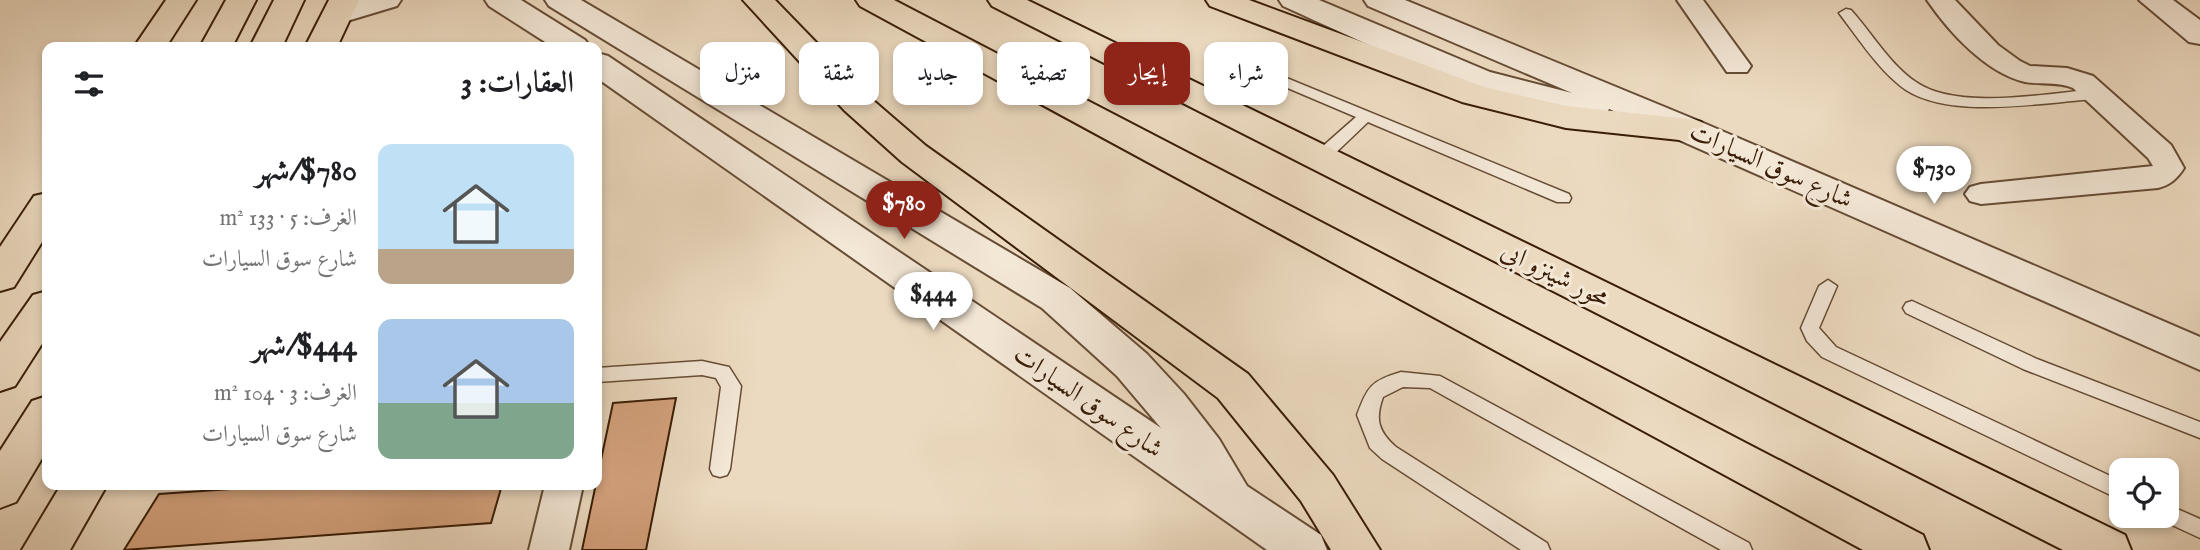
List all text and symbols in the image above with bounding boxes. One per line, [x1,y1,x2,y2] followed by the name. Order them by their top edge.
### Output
[700,42,785,105] chip: منزل
[799,42,879,105] chip: شقة
[893,42,983,105] chip: جديد
[997,42,1090,105] chip: تصفية
[1104,42,1190,105] chip: إيجار
[1204,42,1288,105] chip: شراء
[70,65,108,103] icon: filters
[461,65,574,103] text: العقارات: 3
[1683,115,1858,220] street label: شارع سوق السيارات
[1893,146,1975,206] pin: $730
[255,153,357,191] text: $780/شهر
[1912,154,1956,183] text: $730
[434,172,518,256] icon: home
[863,182,945,241] pin: $780
[882,189,926,218] text: $780
[220,204,357,233] text: الغرف: 5 · 133 m²
[1495,235,1615,316] street label: محور شينزو ابى
[202,245,357,274] text: شارع سوق السيارات
[892,272,974,332] pin: $444
[910,280,956,309] text: $444
[252,328,357,366] text: $444/شهر
[1004,338,1169,469] street label: شارع سوق السيارات
[434,347,518,431] icon: home
[214,379,357,408] text: الغرف: 3 · 104 m²
[202,420,357,449] text: شارع سوق السيارات
[2109,458,2179,528] map controls
[2109,458,2179,528] button: locate

